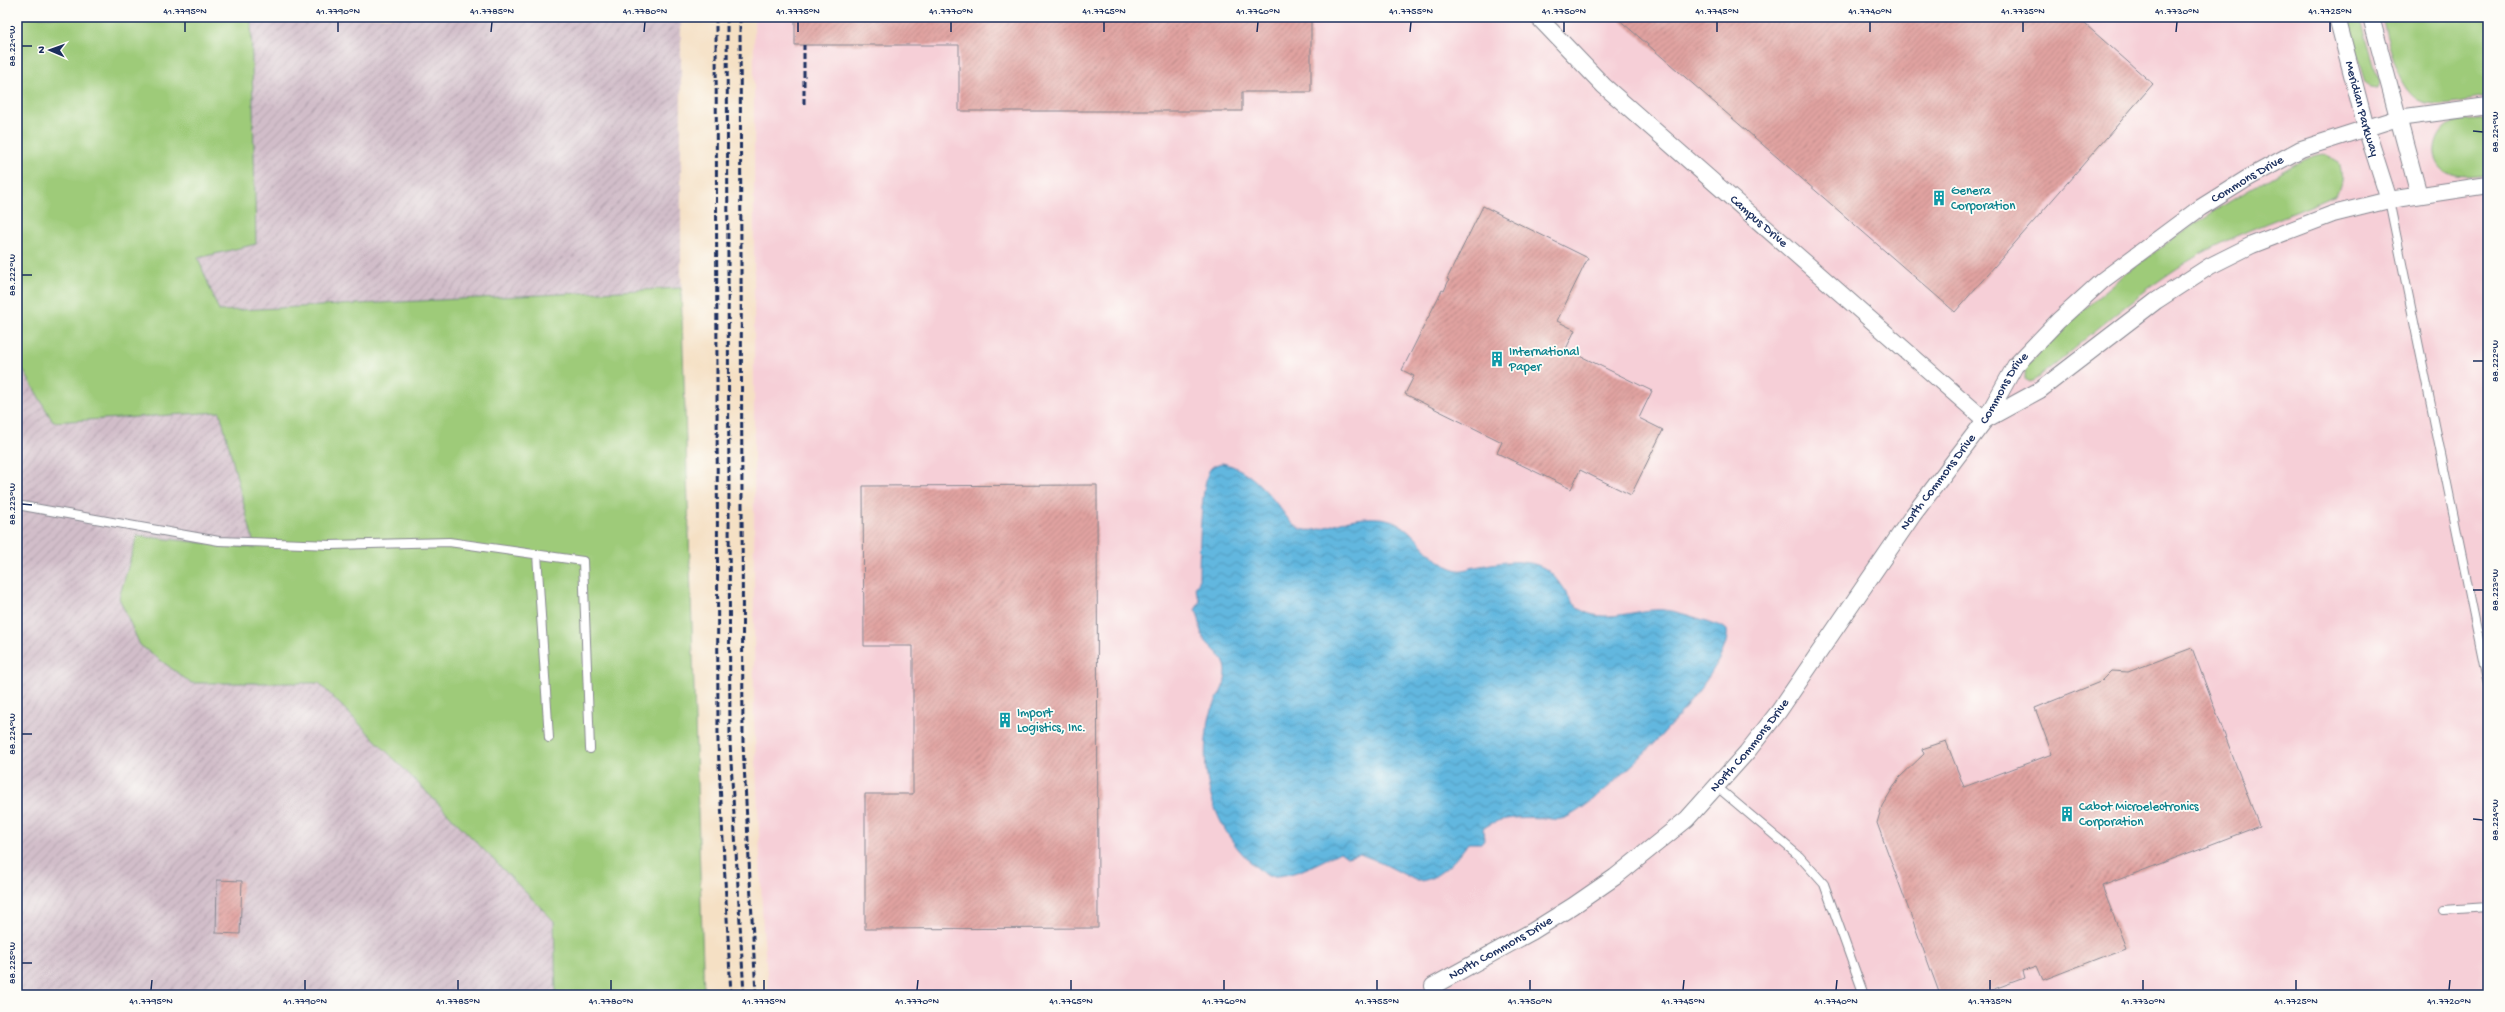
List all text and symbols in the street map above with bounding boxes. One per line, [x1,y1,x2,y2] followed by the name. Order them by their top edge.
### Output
[163,6,207,18] text: 41.7795°N
[316,6,360,18] text: 41.7790°N
[470,6,515,18] text: 41.7785°N
[623,6,668,18] text: 41.7780°N
[776,6,820,18] text: 41.7775°N
[929,6,974,18] text: 41.7770°N
[1082,6,1126,18] text: 41.7765°N
[1236,6,1281,18] text: 41.7760°N
[1389,6,1433,18] text: 41.7755°N
[1542,6,1587,18] text: 41.7750°N
[1695,6,1739,18] text: 41.7745°N
[1848,6,1892,18] text: 41.7740°N
[2001,6,2045,18] text: 41.7735°N
[2155,6,2200,18] text: 41.7730°N
[2308,6,2352,18] text: 41.7725°N
[7,25,19,66] text: 88.221°W
[30,30,70,70] north arrow
[36,46,48,54] text: N
[2341,59,2382,159] street label: Meridian Parkway
[2490,111,2502,152] text: 88.221°W
[2209,152,2287,207] street label: Commons Drive
[1951,184,2016,214] place label: Genera Corporation
[1930,189,1948,207] building icon: Genera Corporation
[1726,192,1791,251] street label: Campus Drive
[7,254,19,296] text: 88.222°W
[2490,340,2502,382] text: 88.222°W
[1508,345,1580,375] place label: International Paper
[1977,349,2032,427] street label: Commons Drive
[1488,350,1506,368] building icon: International Paper
[1897,431,1979,533] street label: North Commons Drive
[7,482,19,525] text: 88.223°W
[2490,568,2502,611] text: 88.223°W
[1707,696,1793,795] street label: North Commons Drive
[1017,706,1086,736] place label: Import Logistics, Inc.
[996,711,1014,729] building icon: Import Logistics, Inc.
[7,713,19,755] text: 88.224°W
[2490,799,2502,841] text: 88.224°W
[2079,800,2200,830] place label: Cabot Microelectronics Corporation
[2058,805,2076,823] building icon: Cabot Microelectronics Corporation
[1446,913,1556,983] street label: North Commons Drive
[7,941,19,984] text: 88.225°W
[129,996,173,1008] text: 41.7795°N
[283,996,327,1008] text: 41.7790°N
[436,996,481,1008] text: 41.7785°N
[589,996,634,1008] text: 41.7780°N
[742,996,786,1008] text: 41.7775°N
[895,996,940,1008] text: 41.7770°N
[1049,996,1093,1008] text: 41.7765°N
[1202,996,1247,1008] text: 41.7760°N
[1355,996,1399,1008] text: 41.7755°N
[1508,996,1553,1008] text: 41.7750°N
[1661,996,1705,1008] text: 41.7745°N
[1814,996,1858,1008] text: 41.7740°N
[1968,996,2012,1008] text: 41.7735°N
[2121,996,2166,1008] text: 41.7730°N
[2274,996,2318,1008] text: 41.7725°N
[2427,996,2471,1008] text: 41.7720°N

